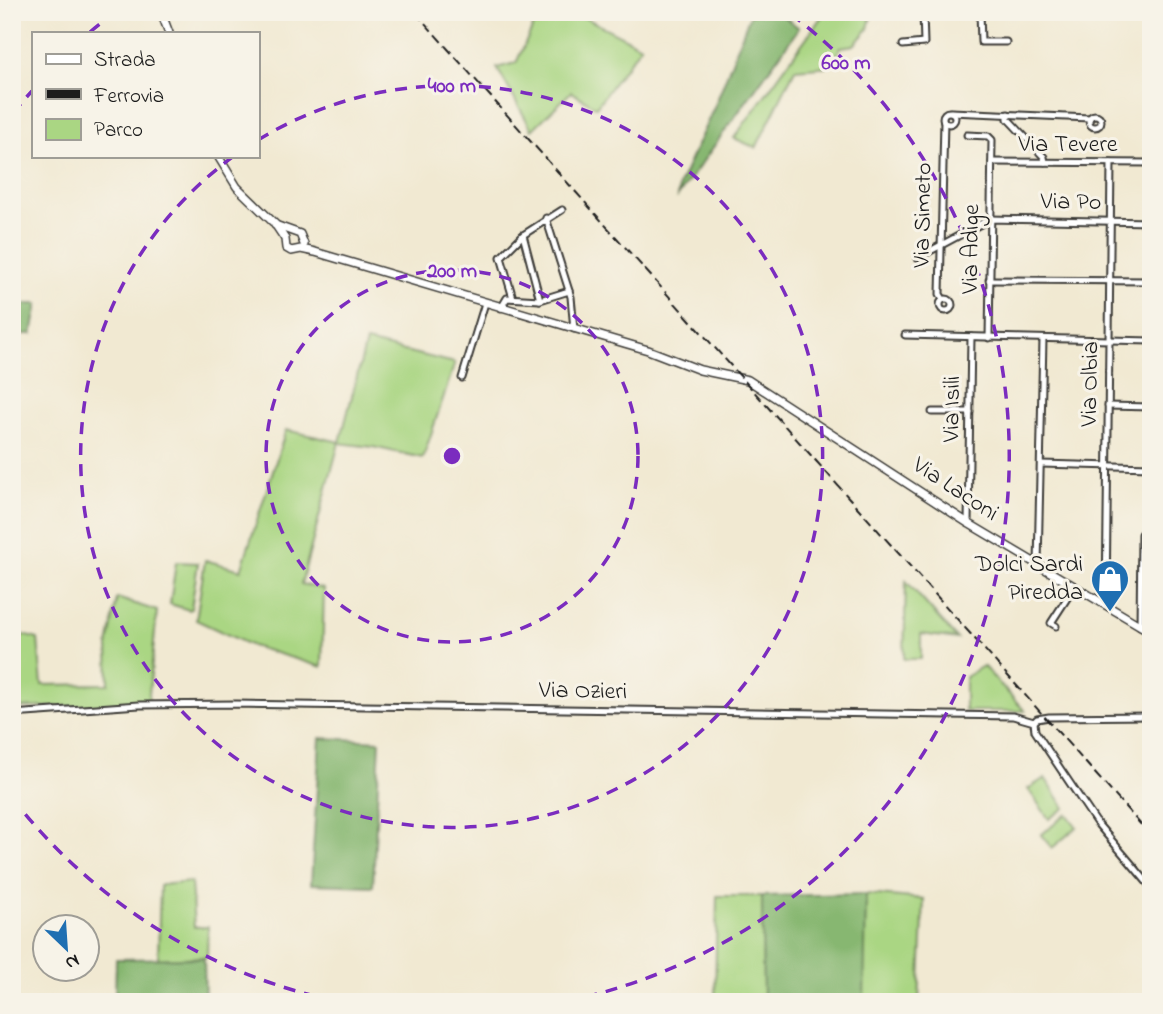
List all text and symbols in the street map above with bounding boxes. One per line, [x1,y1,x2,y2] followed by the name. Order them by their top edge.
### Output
[32,32,259,158] legend
[94,46,156,76] text: Strada
[822,49,870,79] text: 600 m
[428,72,476,102] text: 400 m
[93,82,164,112] text: Ferrovia
[94,116,143,146] text: Parco
[1017,128,1118,163] street label: Via Tevere
[906,162,942,269] street label: Via Simeto
[1039,185,1102,221] street label: Via Po
[954,204,990,295] street label: Via Adige
[426,257,477,287] text: 200 m
[1073,341,1109,428] street label: Via Olbia
[935,376,971,443] street label: Via Isili
[440,444,464,468] centre of rings
[904,448,1005,531] street label: Via Laconi
[974,548,1083,611] place label: Dolci Sardi Piredda
[1089,558,1131,613] shop icon: Dolci Sardi Piredda
[537,674,628,710] street label: Via Ozieri
[32,912,102,982] north arrow
[60,946,84,976] text: N

